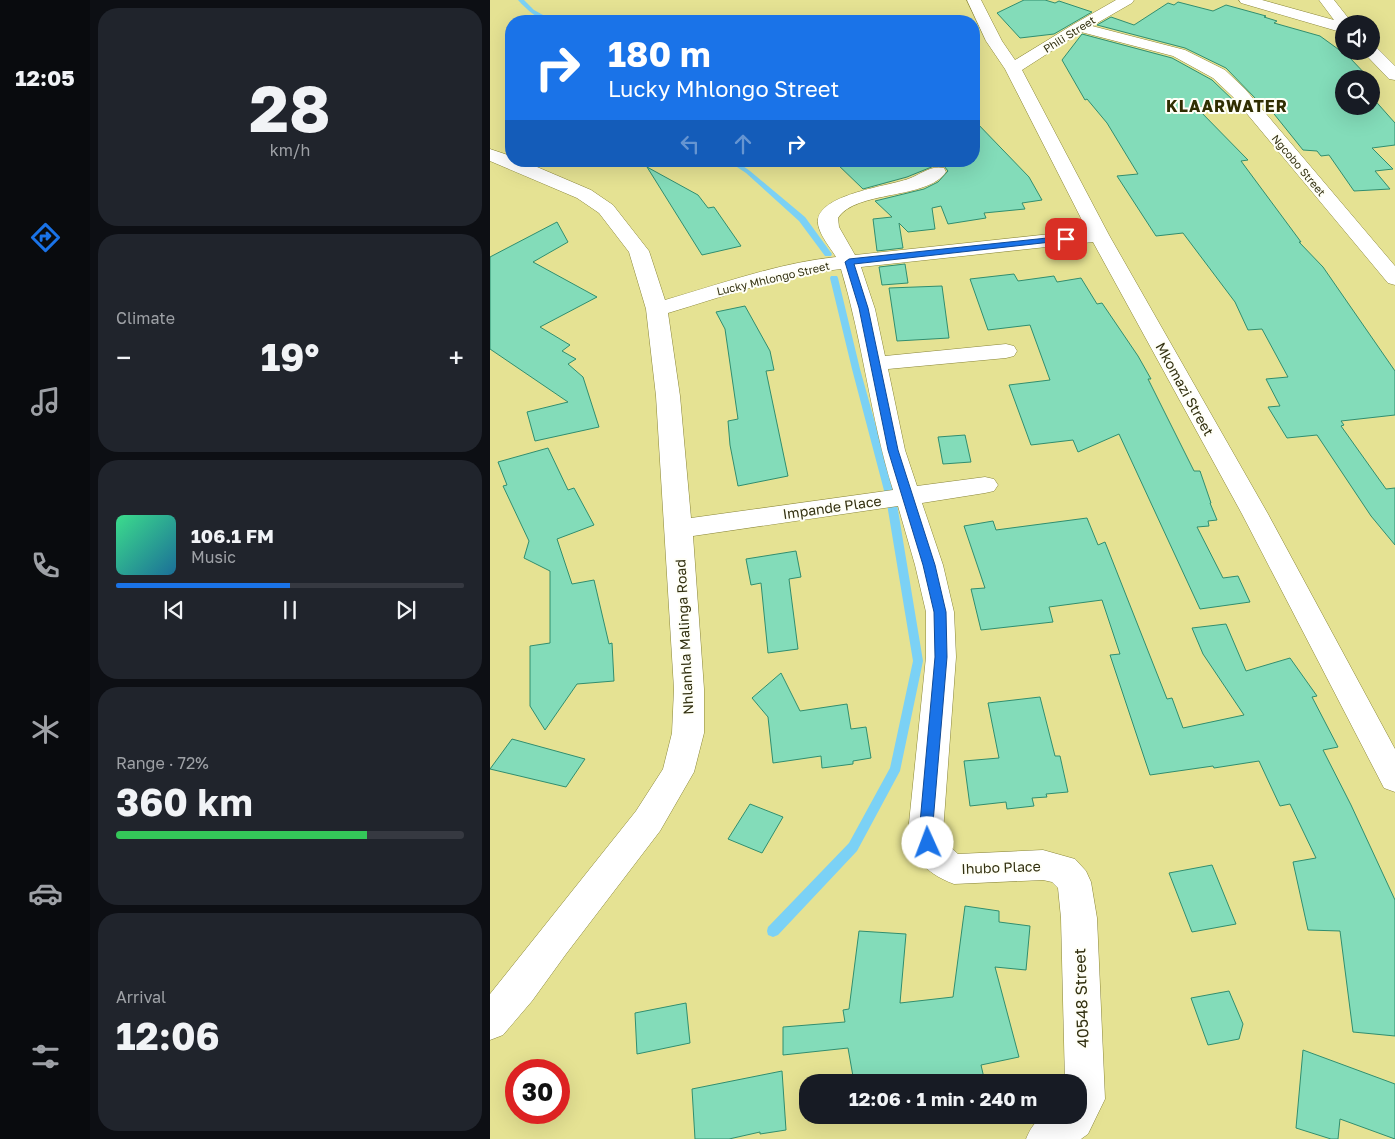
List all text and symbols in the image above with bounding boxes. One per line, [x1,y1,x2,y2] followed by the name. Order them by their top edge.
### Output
[1041,13,1097,55] street label: Phili Street
[1335,15,1380,115] map controls
[1335,15,1380,60] button: sound
[608,33,711,75] text: 180 m
[525,35,590,100] icon: right
[15,64,75,91] text: 12:05
[249,68,331,146] text: 28
[1335,70,1380,115] button: search
[608,75,839,102] text: Lucky Mhlongo Street
[1166,96,1288,116] district label: KLAARWATER
[676,130,704,158] icon: left
[729,130,757,158] icon: ahead
[782,130,810,158] icon: right
[1269,132,1329,198] street label: Ngcobo Street
[270,140,310,160] text: km/h
[1045,218,1087,260] pin
[28,220,63,255] icon: directions
[1052,225,1080,253] icon: arrive
[715,259,831,297] street label: Lucky Mhlongo Street
[116,308,175,328] text: Climate
[261,334,319,379] text: 19°
[1152,339,1218,439] street label: Mkomazi Street
[116,341,131,374] text: −
[449,341,464,374] text: +
[28,384,63,419] icon: music
[782,492,882,522] street label: Impande Place
[191,524,274,547] text: 106.1 FM
[191,547,236,567] text: Music
[28,548,63,583] icon: phone
[671,559,697,715] street label: Nhlanhla Malinga Road
[160,596,188,624] icon: previous
[276,596,304,624] icon: pause
[392,596,420,624] icon: next
[28,712,63,747] icon: climate
[116,753,209,773] text: Range · 72%
[116,779,253,824] text: 360 km
[901,816,953,868] position arrow
[961,857,1041,877] street label: Ihubo Place
[28,876,63,911] icon: car
[1069,948,1093,1048] street label: 40548 Street
[116,987,166,1007] text: Arrival
[116,1013,220,1058] text: 12:06
[28,1039,63,1074] icon: filters
[505,1059,570,1124] speed limit sign: 30
[849,1087,1037,1110] text: 12:06 · 1 min · 240 m

